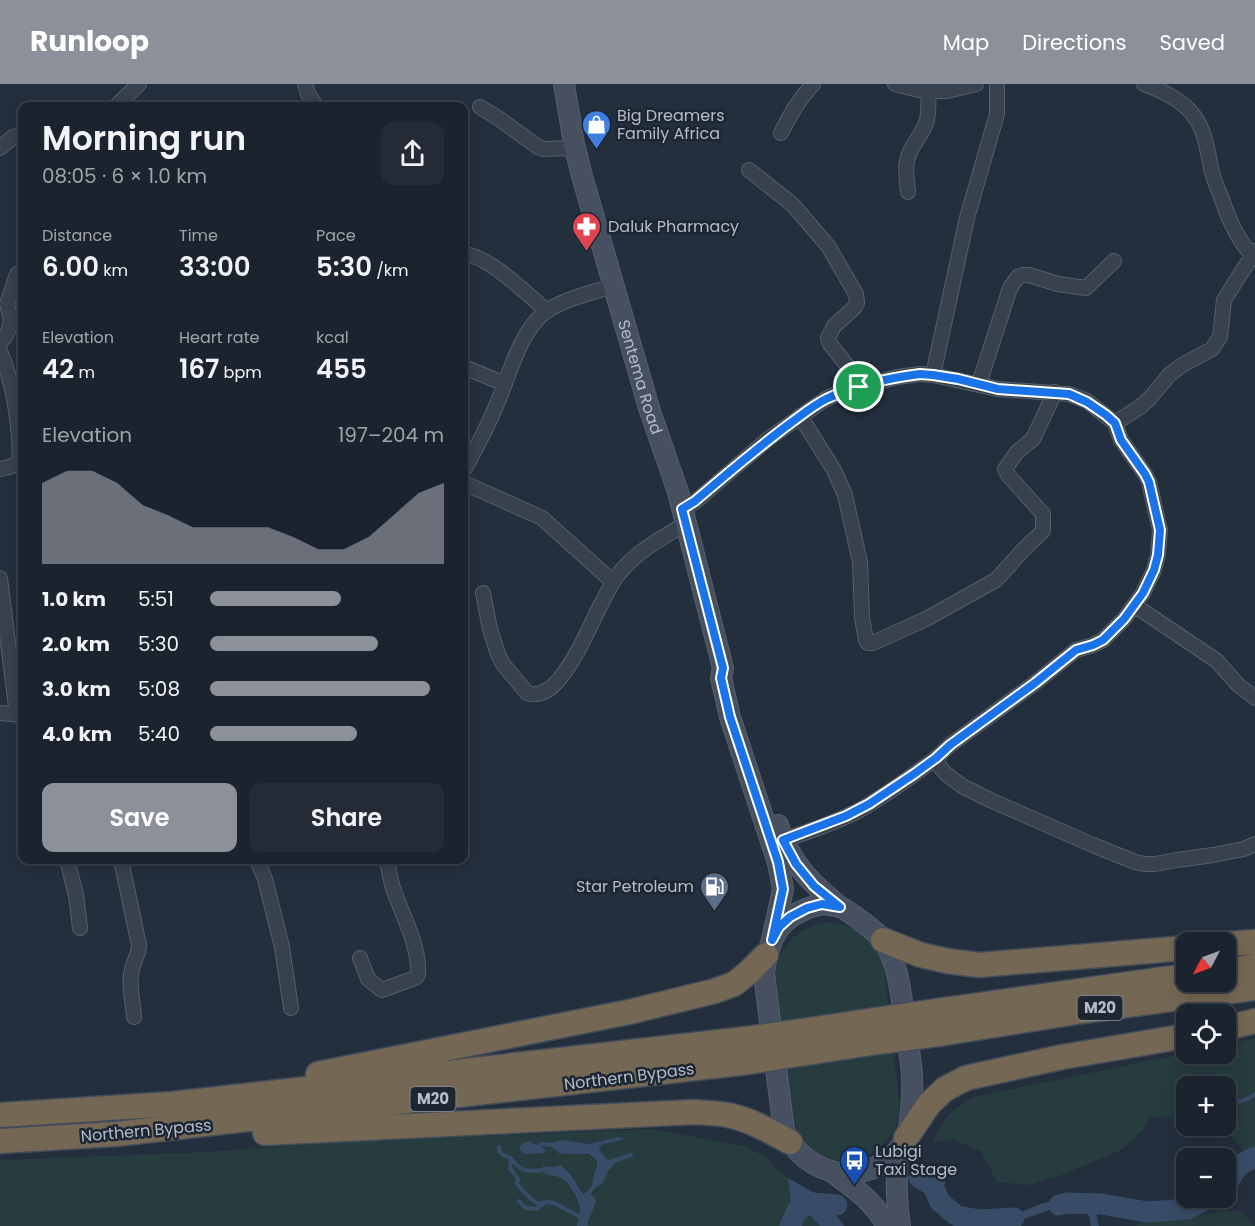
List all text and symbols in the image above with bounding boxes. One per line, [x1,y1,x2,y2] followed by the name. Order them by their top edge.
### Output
[30,22,149,61] text: Runloop
[943,28,989,57] text: Map
[1022,28,1126,57] text: Directions
[1159,28,1225,57] text: Saved
[617,104,725,145] place label: Big Dreamers Family Africa
[580,108,612,150] shop icon: Big Dreamers Family Africa
[42,115,246,162] text: Morning run
[381,122,444,185] button: share
[42,162,207,190] text: 08:05 · 6 × 1.0 km
[571,210,603,252] pharmacy icon: Daluk Pharmacy
[608,215,739,238] place label: Daluk Pharmacy
[42,224,112,247] text: Distance
[179,224,218,247] text: Time
[316,224,356,247] text: Pace
[42,249,99,285] text: 6.00
[179,249,251,285] text: 33:00
[316,249,372,285] text: 5:30
[99,259,128,282] text: km
[372,259,409,282] text: /km
[612,317,668,437] street label: Sentema Road
[42,326,114,349] text: Elevation
[179,326,259,349] text: Heart rate
[316,326,349,349] text: kcal
[42,351,74,387] text: 42
[179,351,219,387] text: 167
[316,351,367,387] text: 455
[74,361,95,384] text: m
[219,361,262,384] text: bpm
[833,361,884,412] pin
[842,370,875,403] icon: arrive
[42,421,132,449] text: Elevation
[338,421,444,449] text: 197–204 m
[42,585,106,613] text: 1.0 km
[138,585,174,613] text: 5:51
[42,630,110,658] text: 2.0 km
[138,630,179,658] text: 5:30
[42,675,111,703] text: 3.0 km
[138,675,180,703] text: 5:08
[42,720,112,748] text: 4.0 km
[138,720,180,748] text: 5:40
[42,783,237,852] button: Save
[249,783,444,852] button: Share
[699,870,731,912] fuel station icon: Star Petroleum
[576,875,694,898] place label: Star Petroleum
[1176,932,1236,992] north arrow
[1176,932,1236,1208] map controls
[1078,996,1122,1020] road number: M20
[1176,1004,1236,1064] button: locate
[563,1057,696,1096] street label: Northern Bypass
[1176,1076,1236,1136] button: +
[410,1087,456,1111] road number: M20
[80,1113,212,1148] street label: Northern Bypass
[875,1140,957,1181] place label: Lubigi Taxi Stage
[838,1144,870,1186] bus stop icon: Lubigi Taxi Stage
[1176,1148,1236,1208] button: −

